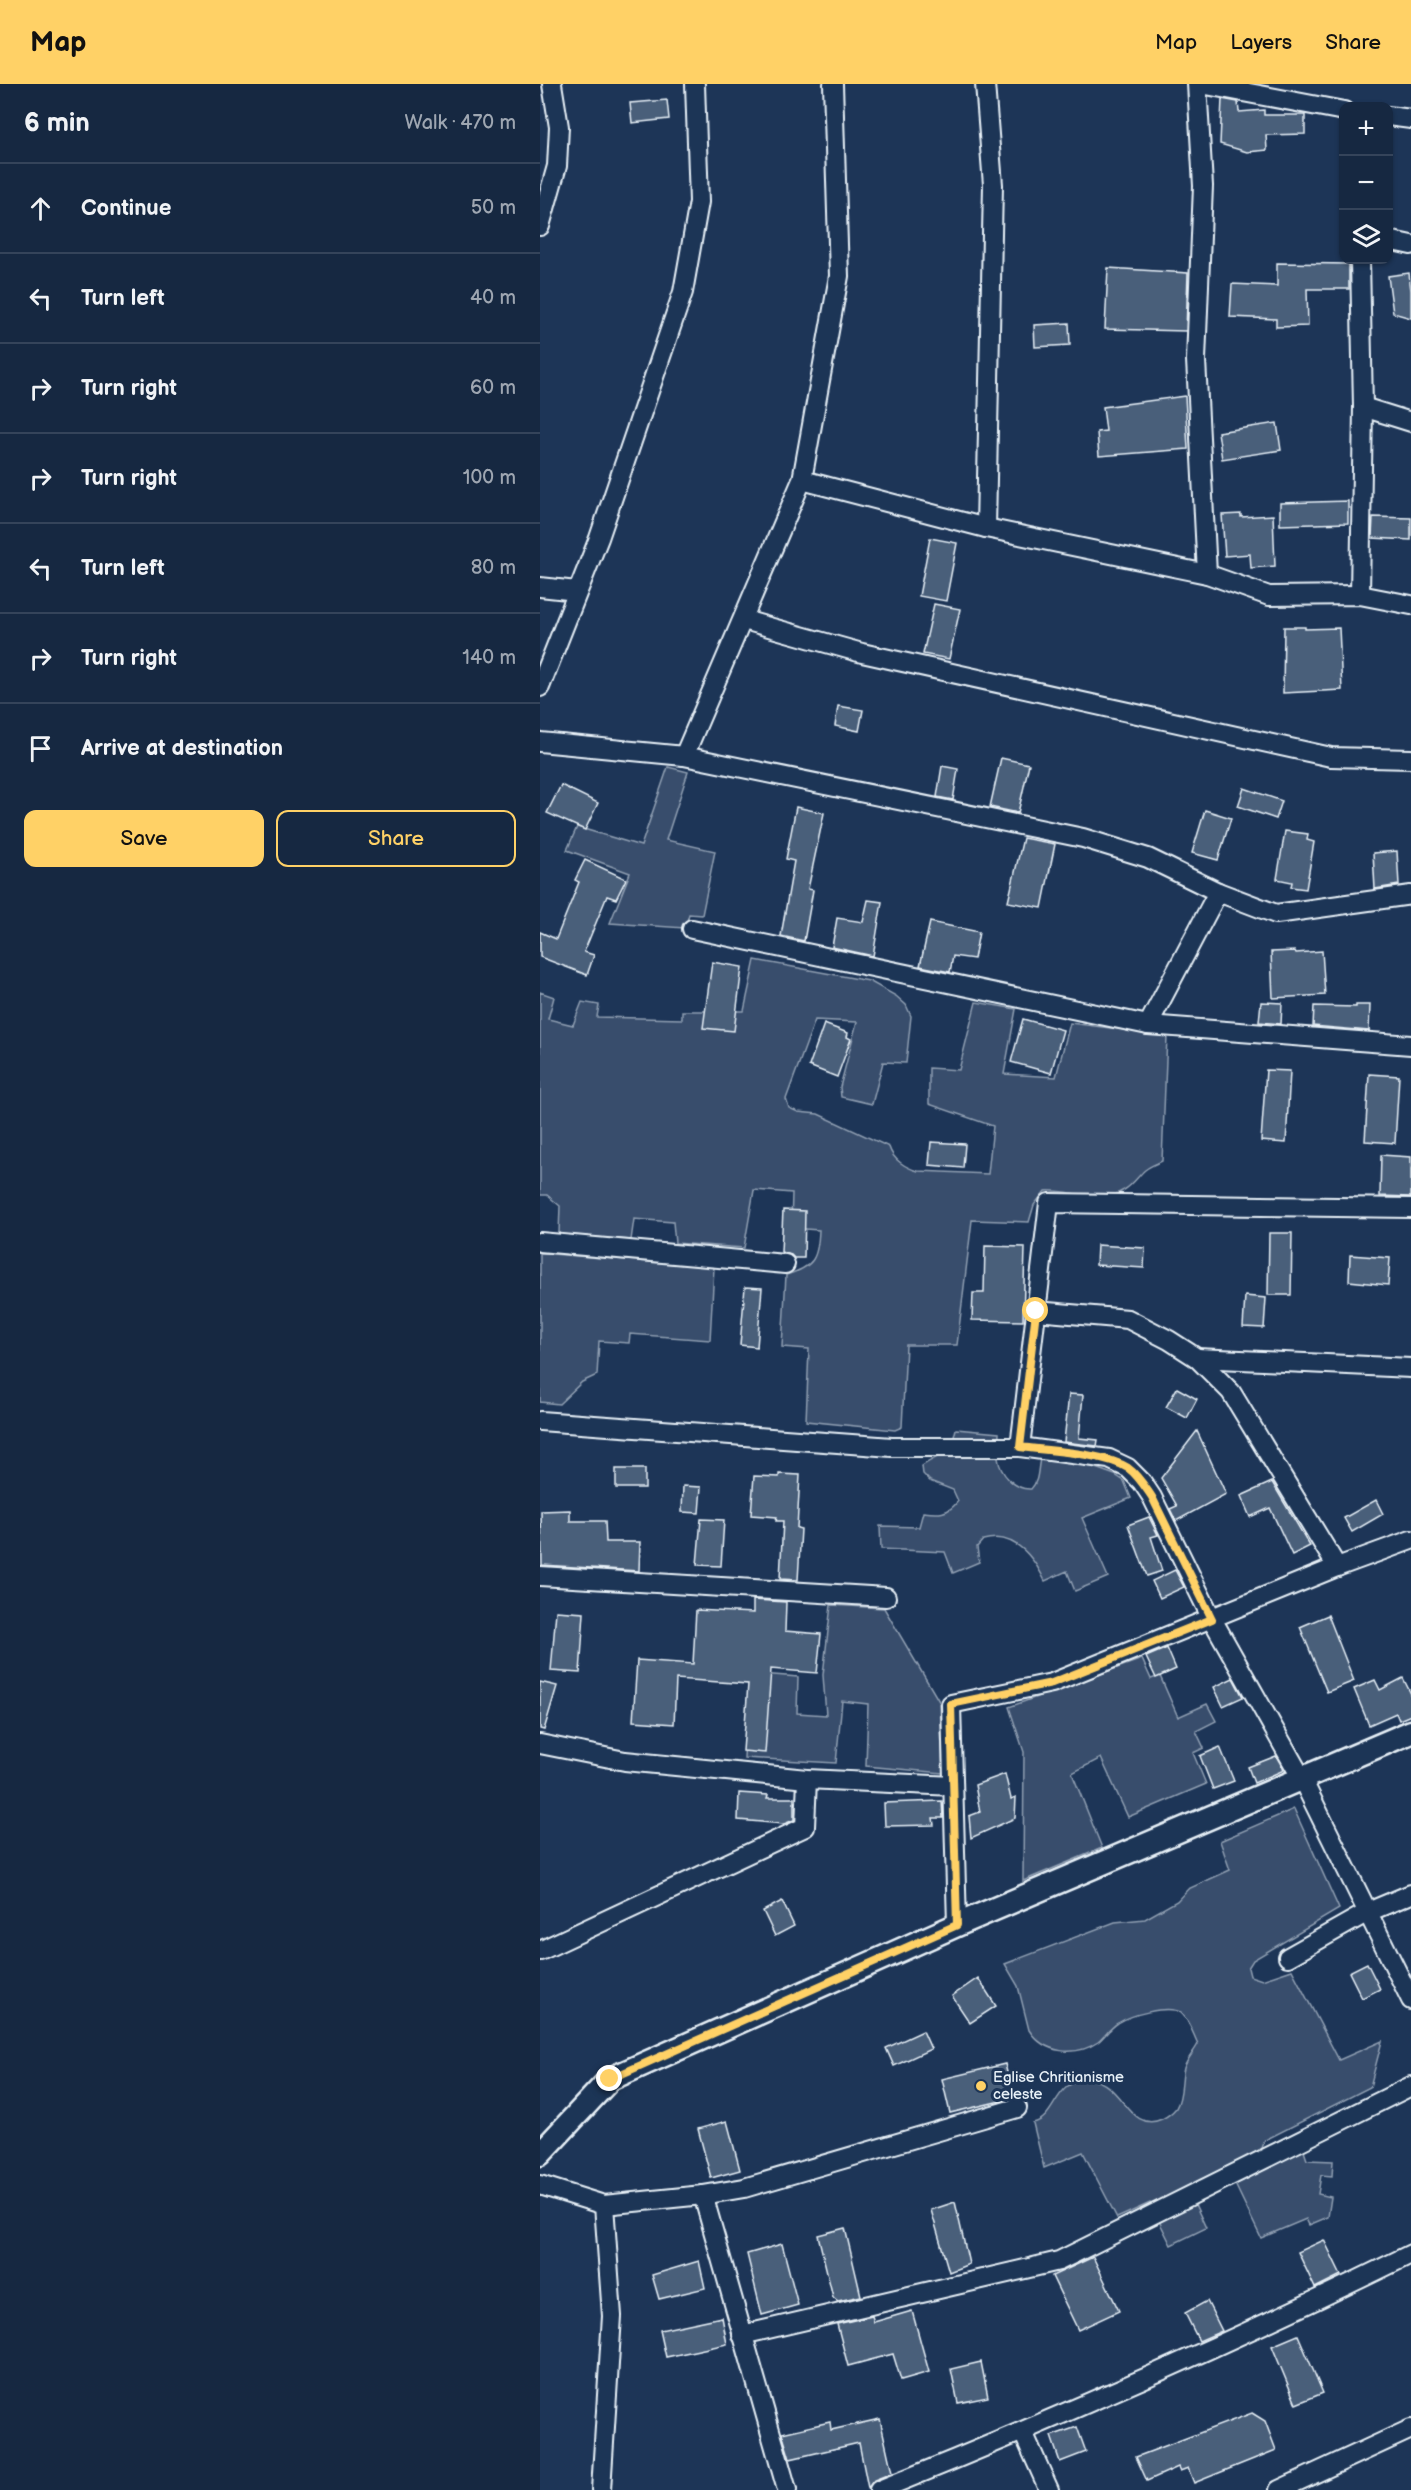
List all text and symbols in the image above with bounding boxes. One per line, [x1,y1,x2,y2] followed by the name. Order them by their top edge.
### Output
[30,26,86,59] text: Map
[1155,30,1197,55] text: Map
[1230,30,1292,55] text: Layers
[1325,30,1381,55] text: Share
[1339,102,1393,264] map controls
[1339,102,1393,156] button: +
[24,108,90,139] text: 6 min
[405,111,516,135] text: Walk · 470 m
[1339,156,1393,210] button: −
[24,192,57,225] icon: ahead
[81,195,171,222] text: Continue
[471,196,516,220] text: 50 m
[1339,210,1393,264] button: layers
[24,282,57,315] icon: left
[81,285,165,312] text: Turn left
[470,286,516,310] text: 40 m
[24,372,57,405] icon: right
[81,375,177,402] text: Turn right
[470,376,516,400] text: 60 m
[24,462,57,495] icon: right
[81,465,177,492] text: Turn right
[463,466,516,490] text: 100 m
[24,552,57,585] icon: left
[81,555,165,582] text: Turn left
[471,556,516,580] text: 80 m
[24,642,57,675] icon: right
[81,645,177,672] text: Turn right
[462,646,516,670] text: 140 m
[24,732,57,765] icon: arrive
[81,735,283,762] text: Arrive at destination
[24,810,264,867] button: Save
[276,810,516,867] button: Share
[1022,1297,1048,1323] route start
[596,2065,622,2091] route end
[993,2068,1124,2104] place label: Eglise Chritianisme celeste
[974,2079,988,2093] marker: Eglise Chritianisme celeste

